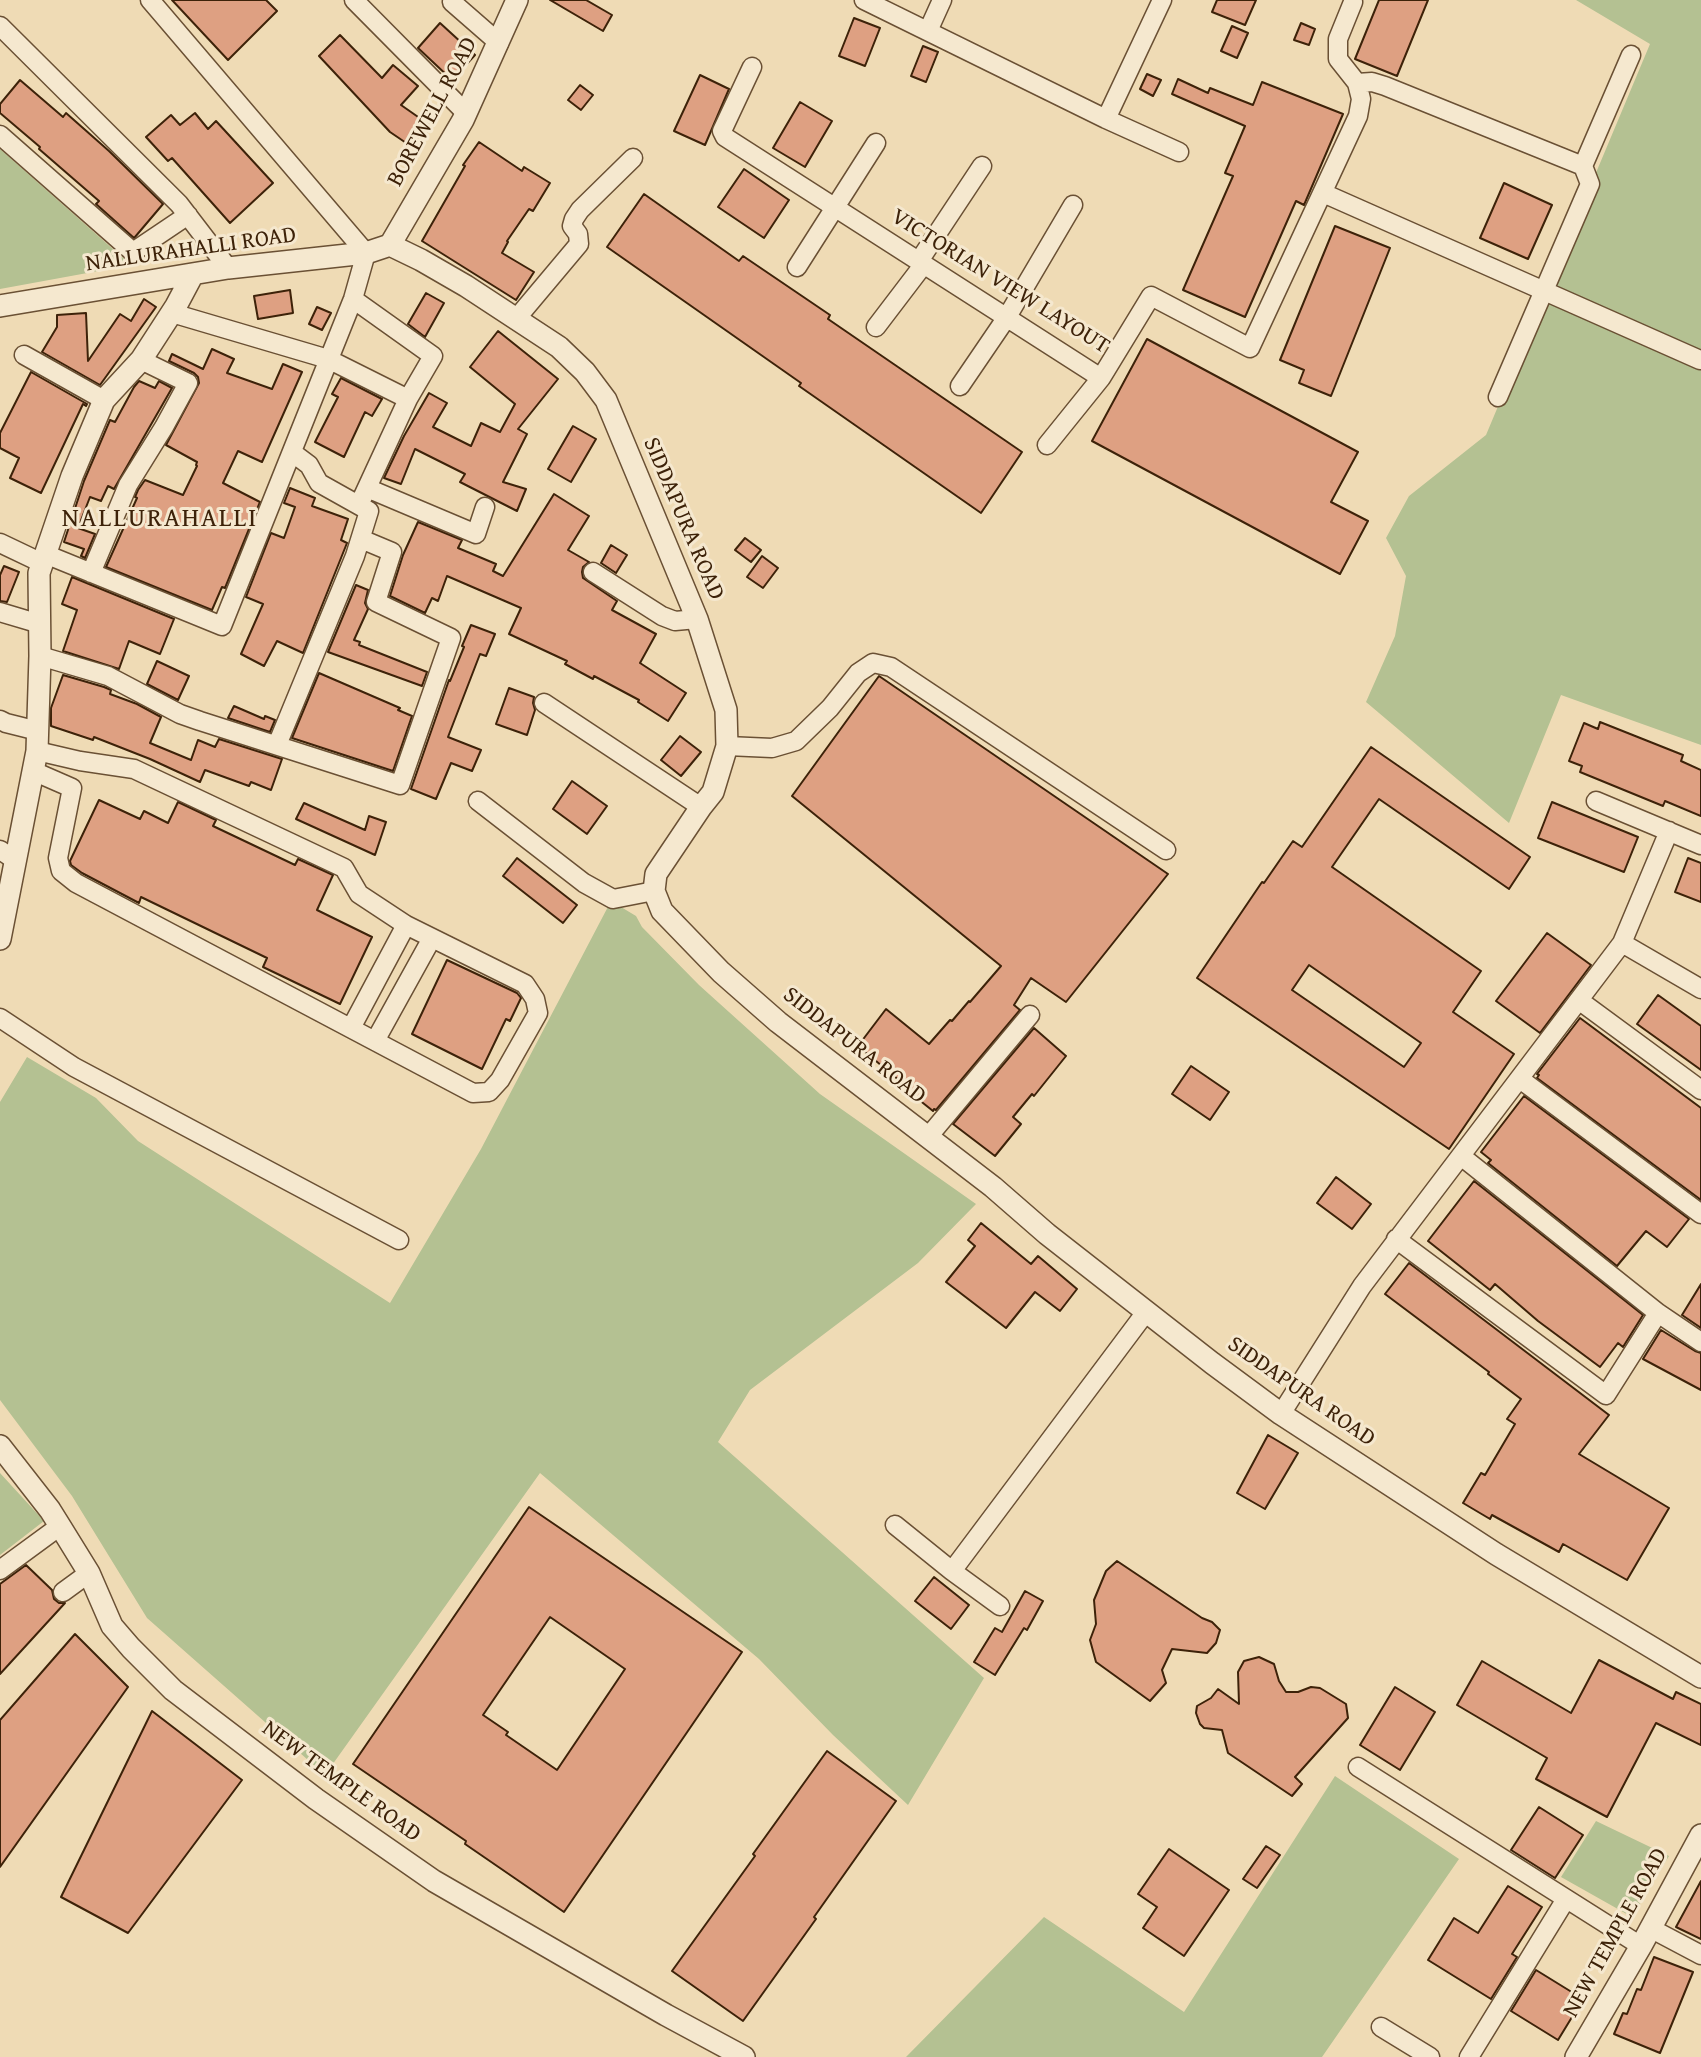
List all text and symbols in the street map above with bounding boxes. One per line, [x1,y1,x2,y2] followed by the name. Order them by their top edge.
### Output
[382,33,484,191] street label: BOREWELL ROAD
[886,203,1114,361] street label: VICTORIAN VIEW LAYOUT
[84,222,298,278] street label: NALLURAHALLI ROAD
[636,434,730,604] street label: SIDDAPURA ROAD
[63,503,257,535] district label: NALLURAHALLI
[777,982,931,1110] street label: SIDDAPURA ROAD
[1222,1331,1380,1453] street label: SIDDAPURA ROAD
[256,1715,426,1849] street label: NEW TEMPLE ROAD
[1558,1843,1674,2023] street label: NEW TEMPLE ROAD

